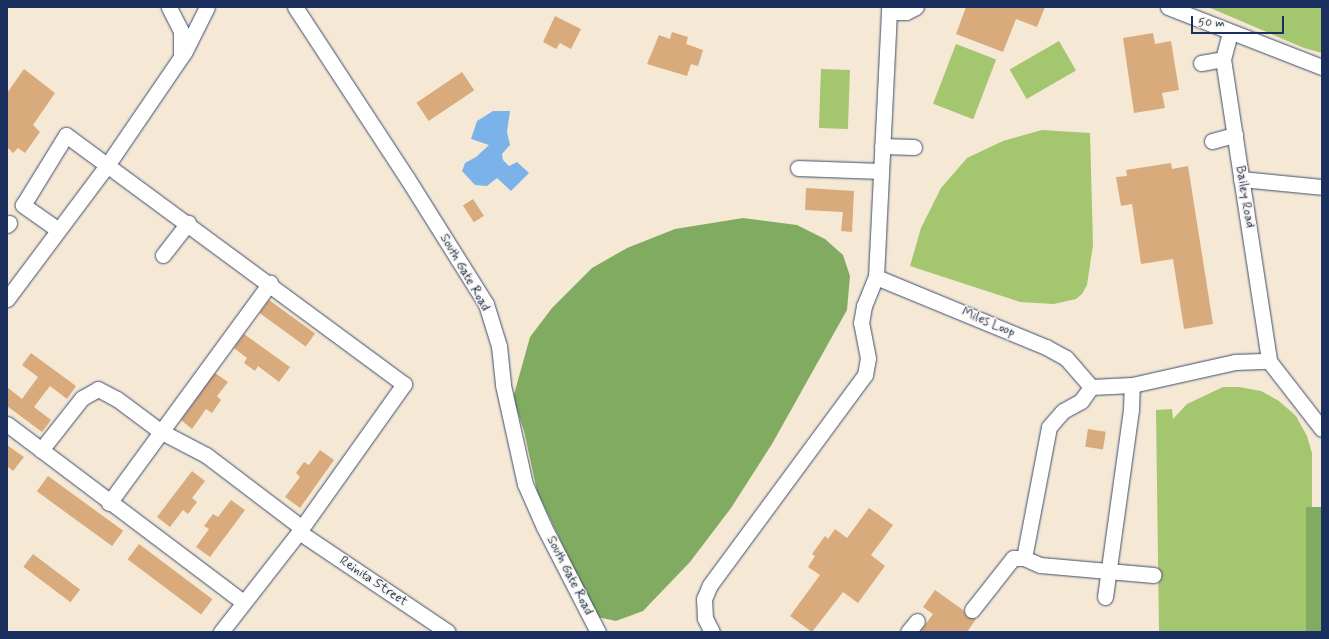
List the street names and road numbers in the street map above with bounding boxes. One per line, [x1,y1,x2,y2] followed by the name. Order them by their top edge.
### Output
[1231,165,1257,229] street label: Bailey Road
[436,232,492,314] street label: South Gate Road
[959,305,1017,341] street label: Miles Loop
[542,534,596,618] street label: South Gate Road
[336,554,410,610] street label: Reinita Street

